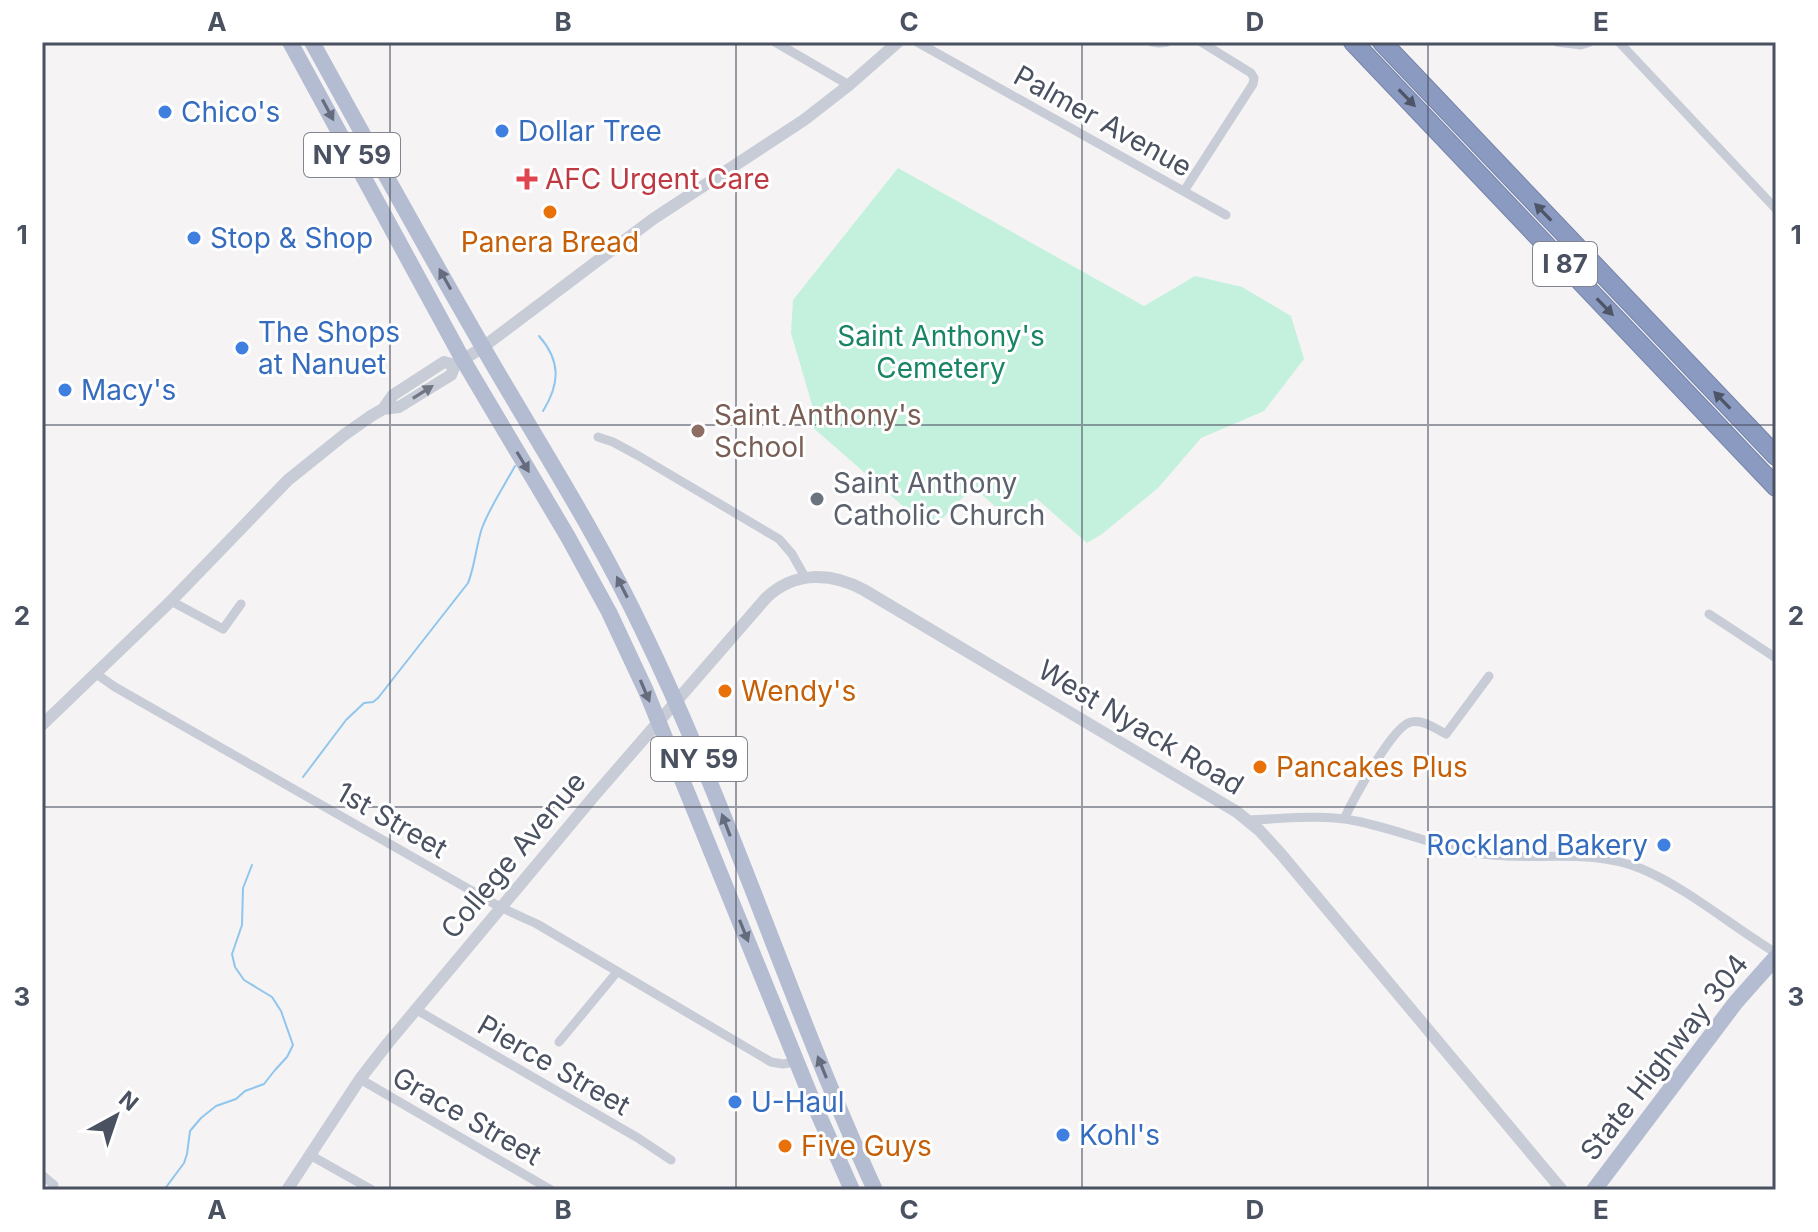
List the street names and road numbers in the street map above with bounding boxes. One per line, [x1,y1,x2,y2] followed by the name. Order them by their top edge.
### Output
[1008,58,1198,184] street label: Palmer Avenue
[304,133,400,177] road number: NY 59
[1533,242,1597,286] road number: I 87
[1032,652,1250,802] street label: West Nyack Road
[651,737,747,781] road number: NY 59
[433,765,593,945] street label: College Avenue
[331,775,453,865] street label: 1st Street
[1573,947,1755,1167] street label: State Highway 304
[472,1008,636,1122] street label: Pierce Street
[386,1060,548,1172] street label: Grace Street

